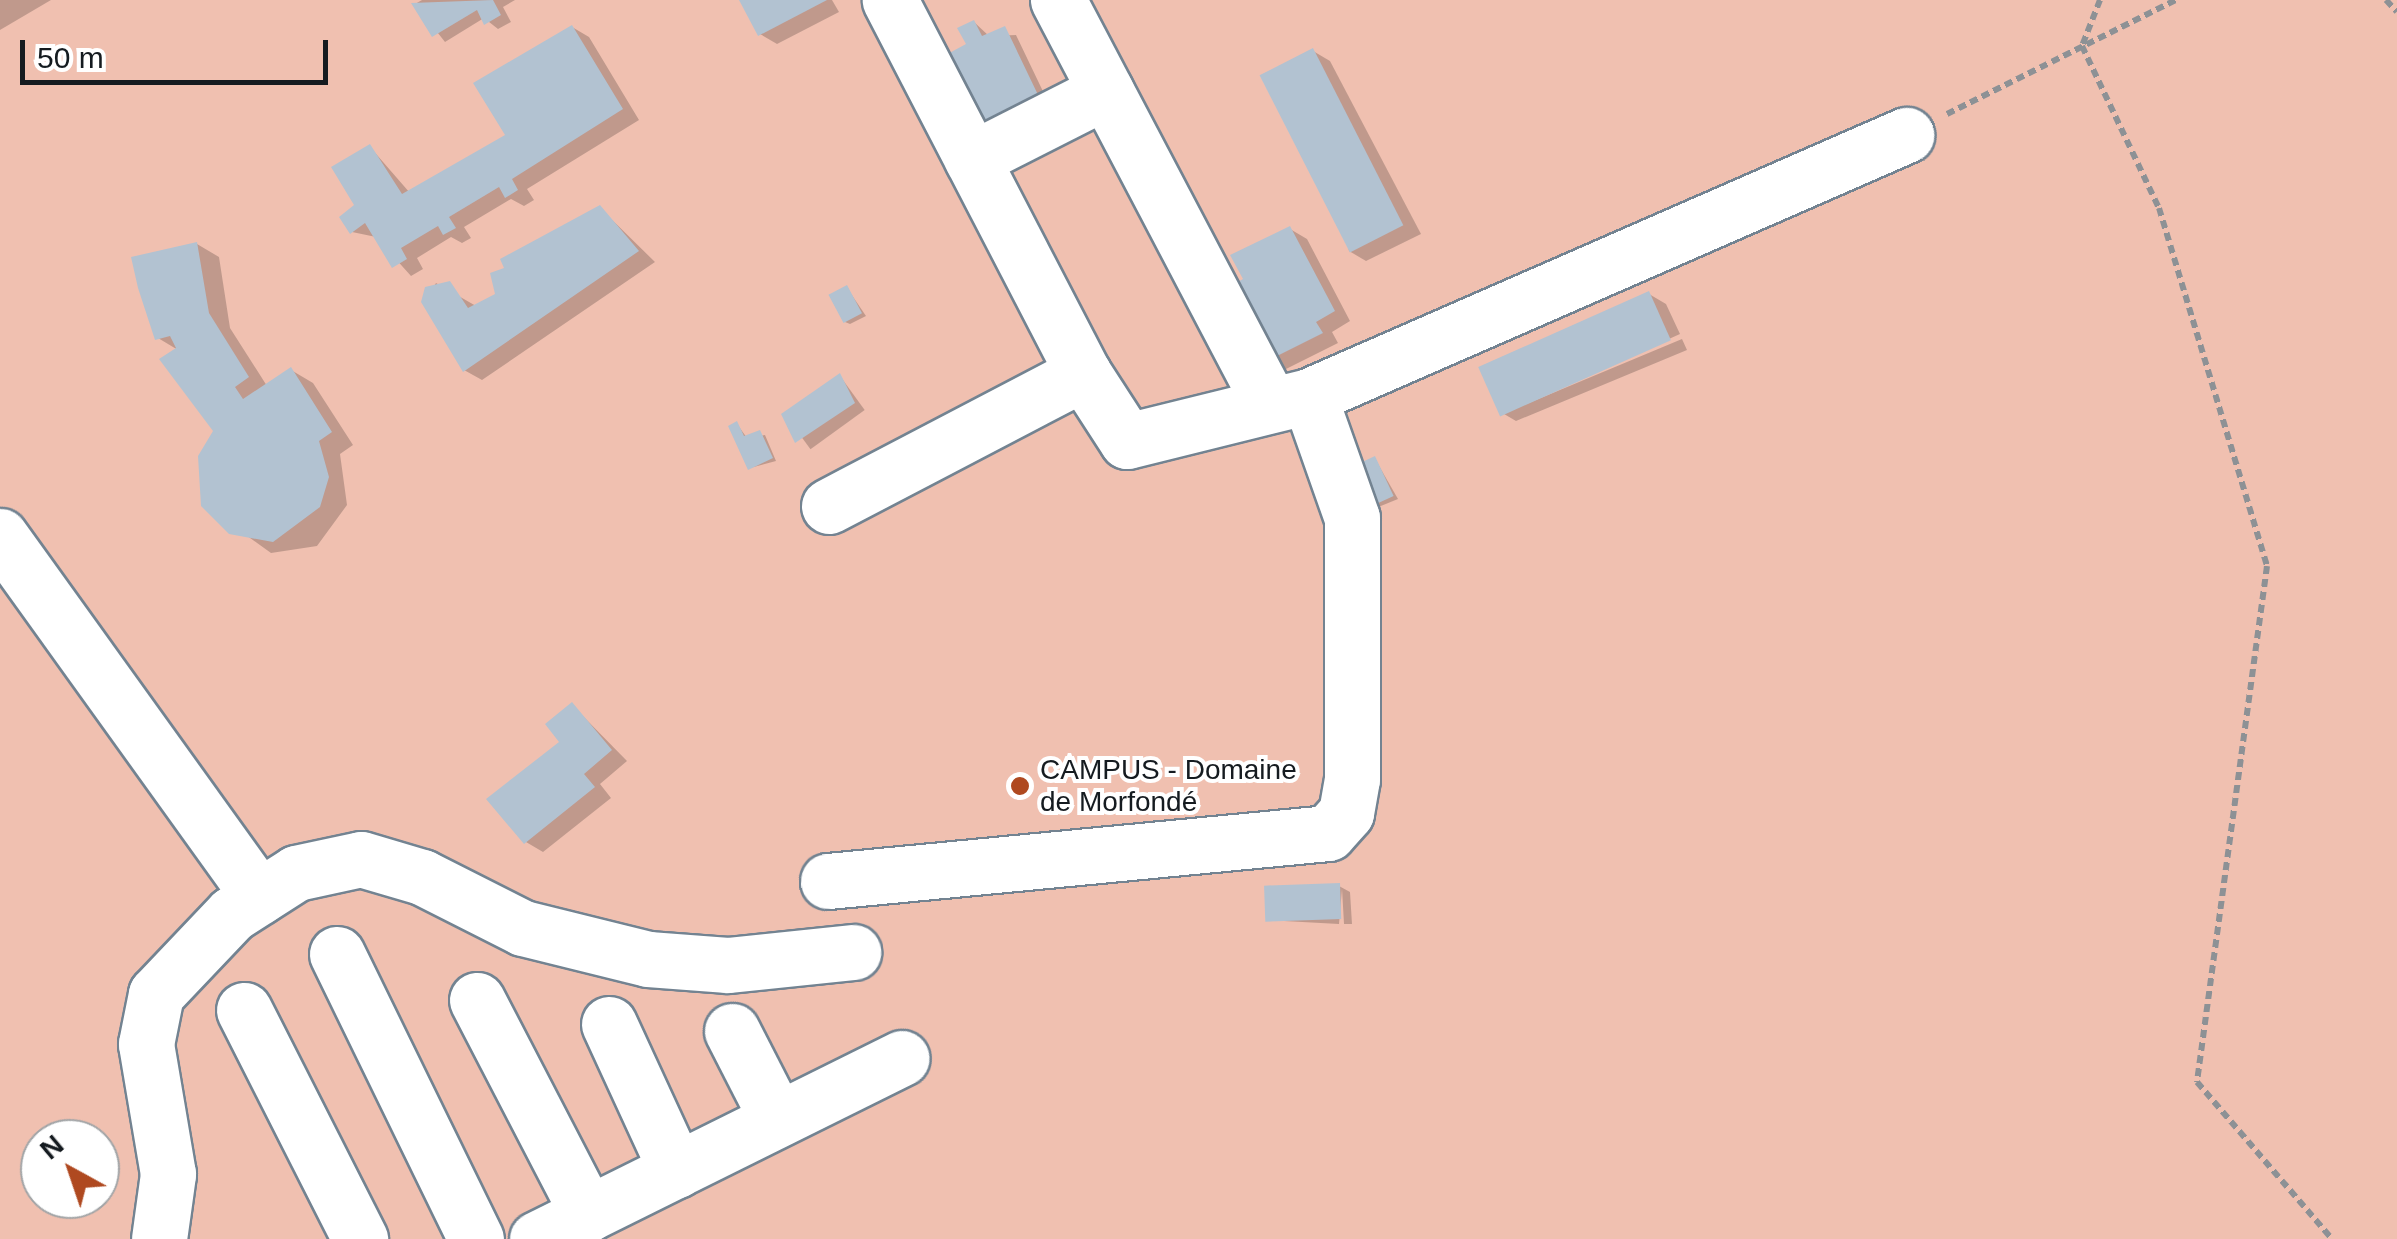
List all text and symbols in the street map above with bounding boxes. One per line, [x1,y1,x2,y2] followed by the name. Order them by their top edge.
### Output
[25,20,332,82] scale bar
[37,41,104,74] text: 50 m
[1040,753,1297,819] place label: CAMPUS - Domaine de Morfondé
[1009,775,1031,797] marker: CAMPUS - Domaine de Morfondé
[20,1119,120,1219] north arrow
[34,1129,69,1166] text: N

